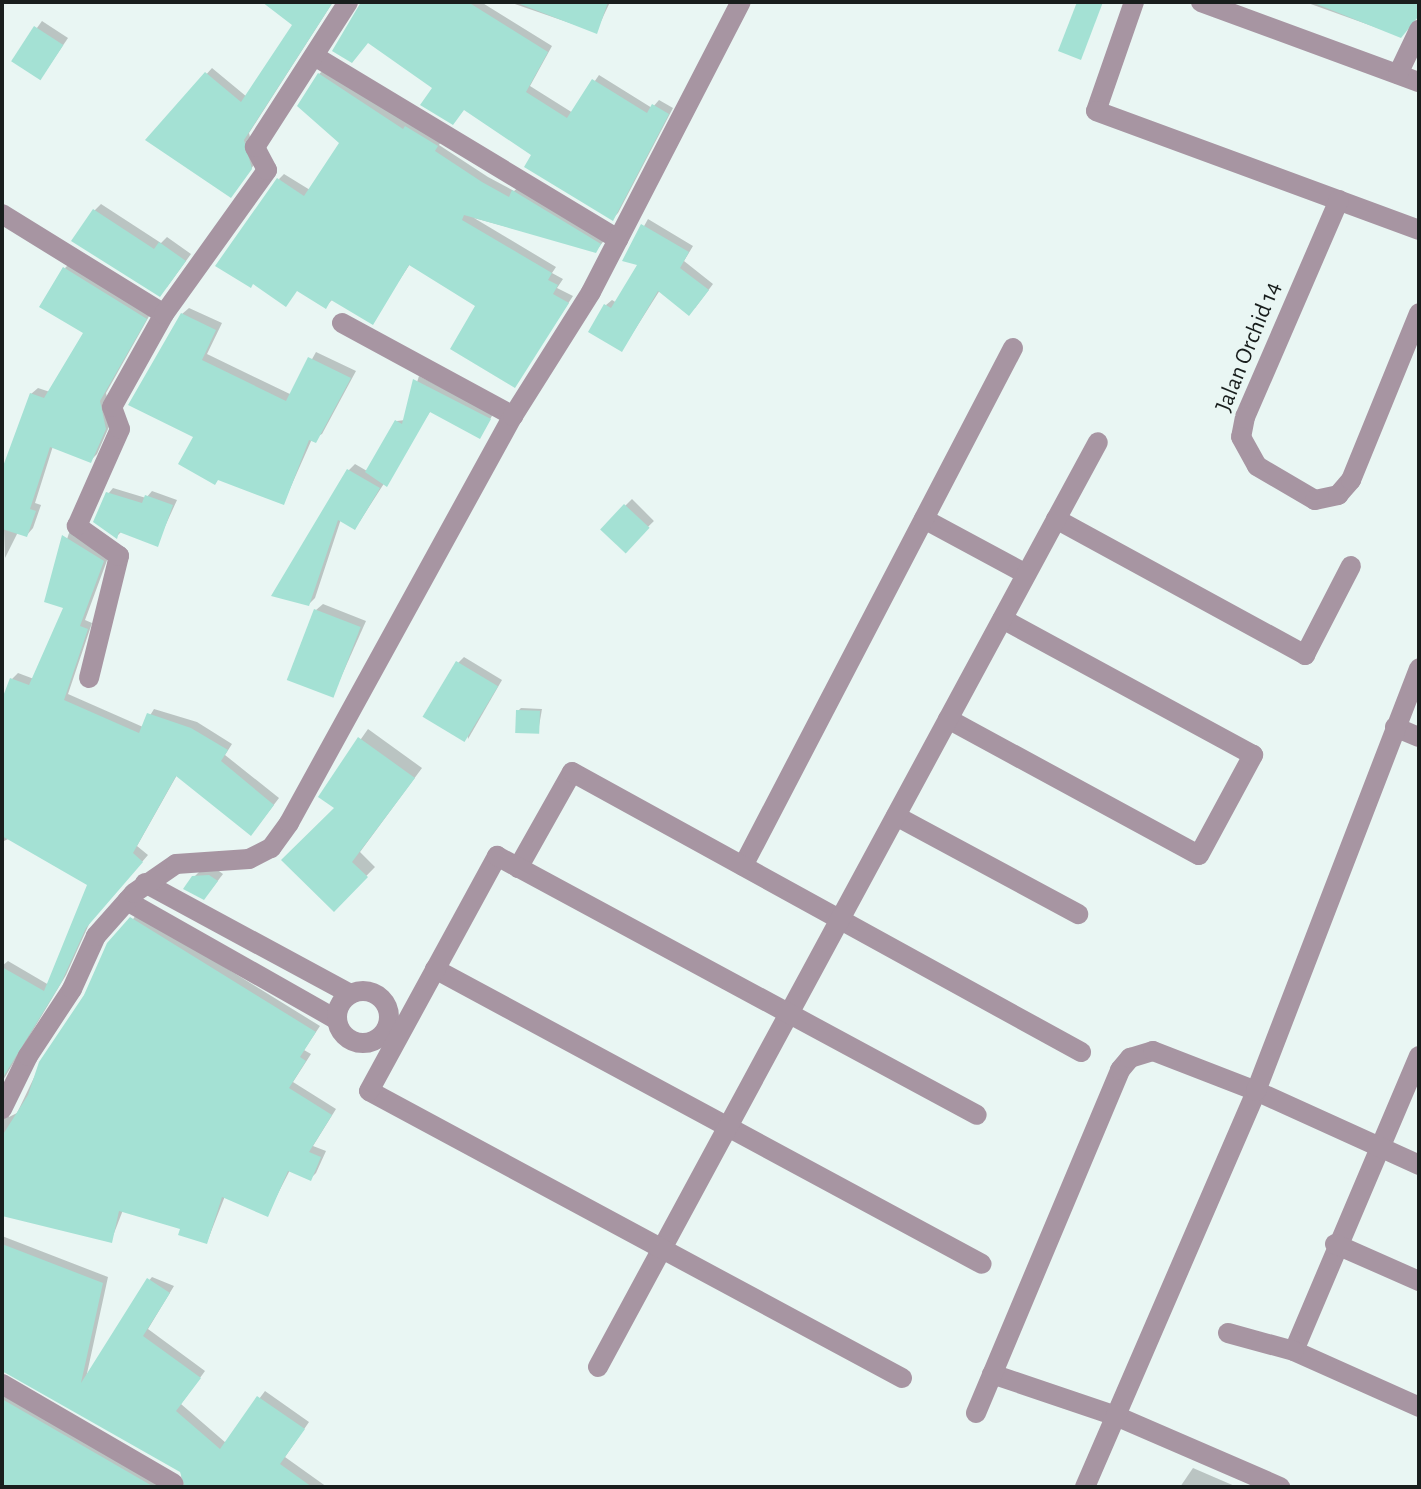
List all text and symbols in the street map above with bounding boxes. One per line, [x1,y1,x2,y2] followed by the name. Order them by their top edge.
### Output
[1210,278,1288,416] street label: Jalan Orchid 14

